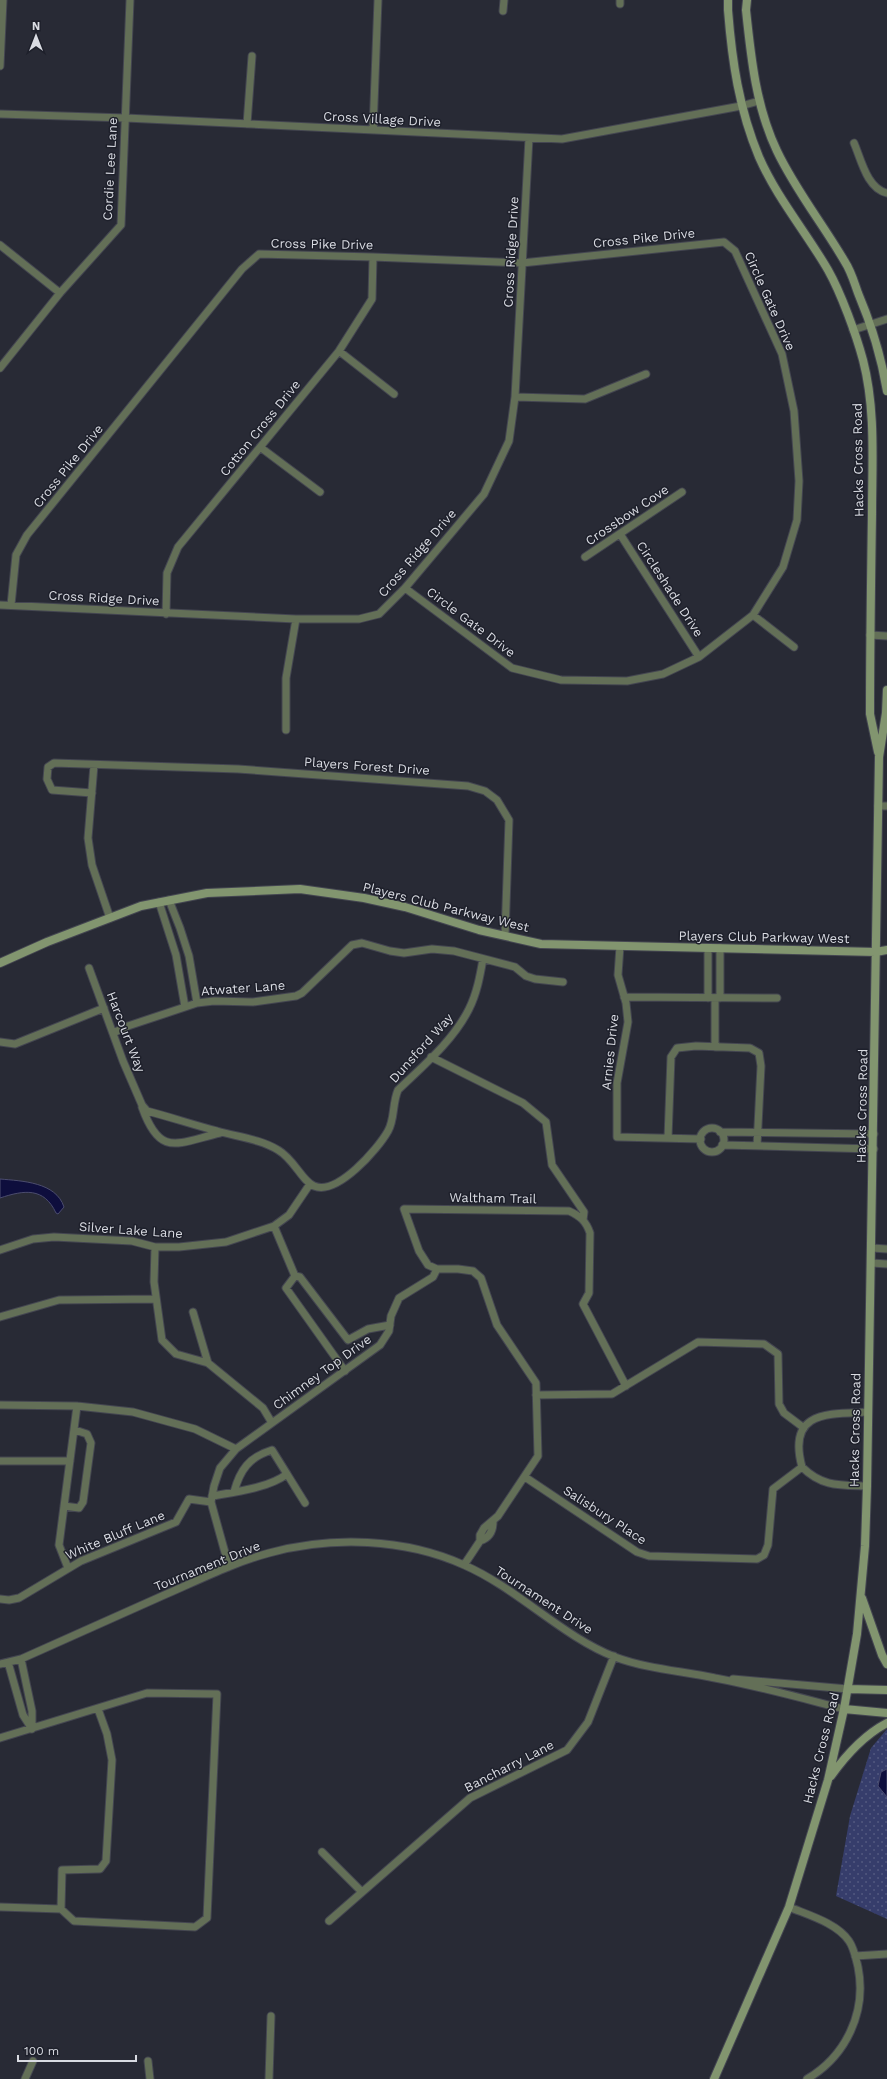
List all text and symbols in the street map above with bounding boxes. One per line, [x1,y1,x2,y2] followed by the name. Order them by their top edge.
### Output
[16,16,56,56] north arrow
[32,20,40,33] text: N
[323,108,441,130] street label: Cross Village Drive
[100,117,120,221] street label: Cordie Lee Lane
[501,196,521,308] street label: Cross Ridge Drive
[592,225,696,251] street label: Cross Pike Drive
[271,236,373,252] street label: Cross Pike Drive
[741,249,799,353] street label: Circle Gate Drive
[217,377,303,479] street label: Cotton Cross Drive
[850,403,866,517] street label: Hacks Cross Road
[30,421,106,511] street label: Cross Pike Drive
[582,482,672,548] street label: Crossbow Cove
[375,506,459,600] street label: Cross Ridge Drive
[634,538,706,640] street label: Circleshade Drive
[424,584,518,660] street label: Circle Gate Drive
[48,588,160,608] street label: Cross Ridge Drive
[304,754,430,778] street label: Players Forest Drive
[361,879,531,935] street label: Players Club Parkway West
[678,928,850,946] street label: Players Club Parkway West
[200,978,286,998] street label: Atwater Lane
[104,990,148,1075] street label: Harcourt Way
[386,1010,456,1086] street label: Dunsford Way
[599,1013,621,1091] street label: Arnies Drive
[854,1049,870,1163] street label: Hacks Cross Road
[449,1190,537,1206] street label: Waltham Trail
[79,1219,183,1241] street label: Silver Lake Lane
[270,1331,374,1413] street label: Chimney Top Drive
[847,1373,863,1487] street label: Hacks Cross Road
[561,1483,649,1547] street label: Salisbury Place
[63,1507,167,1563] street label: White Bluff Lane
[152,1538,262,1594] street label: Tournament Drive
[493,1563,595,1637] street label: Tournament Drive
[800,1691,842,1805] street label: Hacks Cross Road
[462,1737,556,1795] street label: Bancharry Lane
[18,2037,136,2063] scale bar
[24,2044,59,2058] text: 100 m

